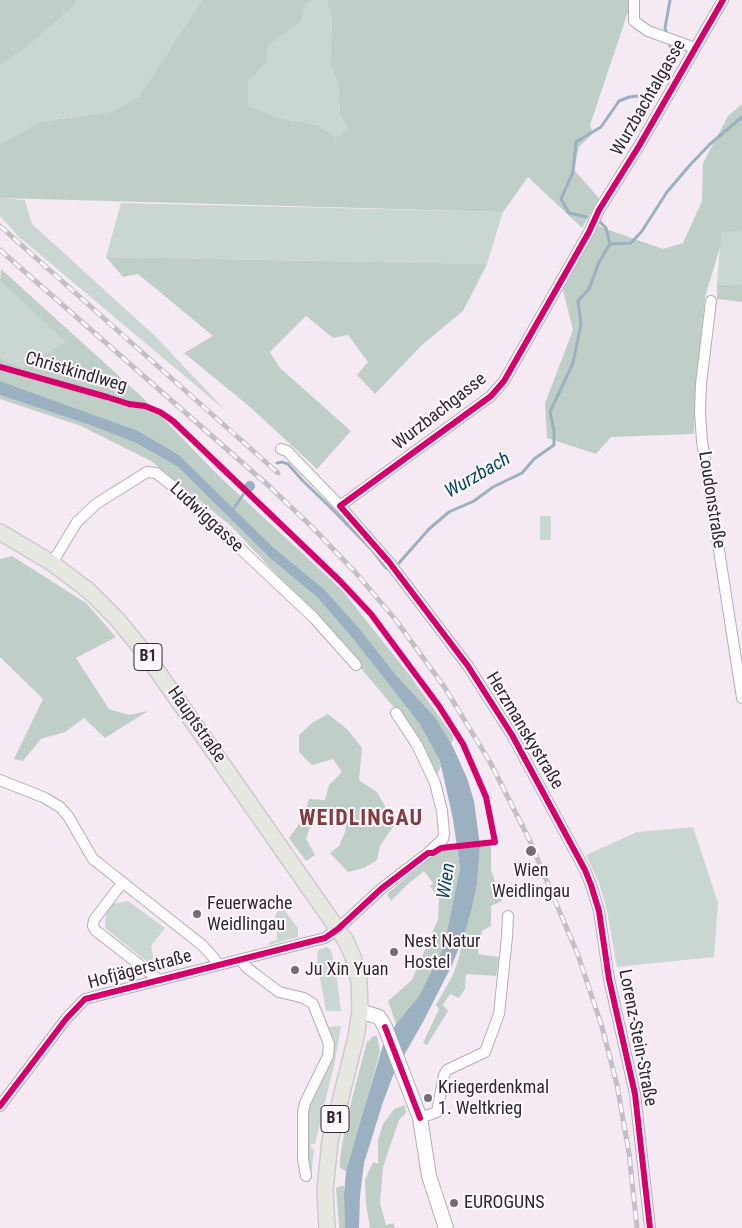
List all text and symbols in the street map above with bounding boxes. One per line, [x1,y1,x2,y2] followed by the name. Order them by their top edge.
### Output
[607,36,691,160] street label: Wurzbachtalgasse
[23,348,129,398] street label: Christkindlweg
[389,369,491,455] street label: Wurzbachgasse
[441,448,515,504] water label: Wurzbach
[693,450,729,550] street label: Loudonstraße
[165,478,247,558] street label: Ludwiggasse
[134,644,162,670] road number: B1
[481,669,567,793] street label: Herzmanskystraße
[162,683,230,767] street label: Hauptstraße
[298,806,424,832] district label: WEIDLINGAU
[524,844,538,858] marker: Wien Weidlingau
[492,860,570,902] place label: Wien Weidlingau
[433,862,461,900] water label: Wien
[207,893,292,936] place label: Feuerwache Weidlingau
[191,908,203,920] marker: Feuerwache Weidlingau
[404,931,481,974] place label: Nest Natur Hostel
[86,946,194,994] street label: Hofjägerstraße
[388,946,400,958] marker: Nest Natur Hostel
[305,959,389,981] place label: Ju Xin Yuan
[289,964,301,976] marker: Ju Xin Yuan
[613,968,661,1108] street label: Lorenz-Stein-Straße
[438,1077,549,1120] place label: Kriegerdenkmal 1. Weltkrieg
[422,1092,434,1104] marker: Kriegerdenkmal 1. Weltkrieg
[321,1106,349,1132] road number: B1
[464,1192,545,1214] place label: EUROGUNS
[448,1197,460,1209] marker: EUROGUNS

